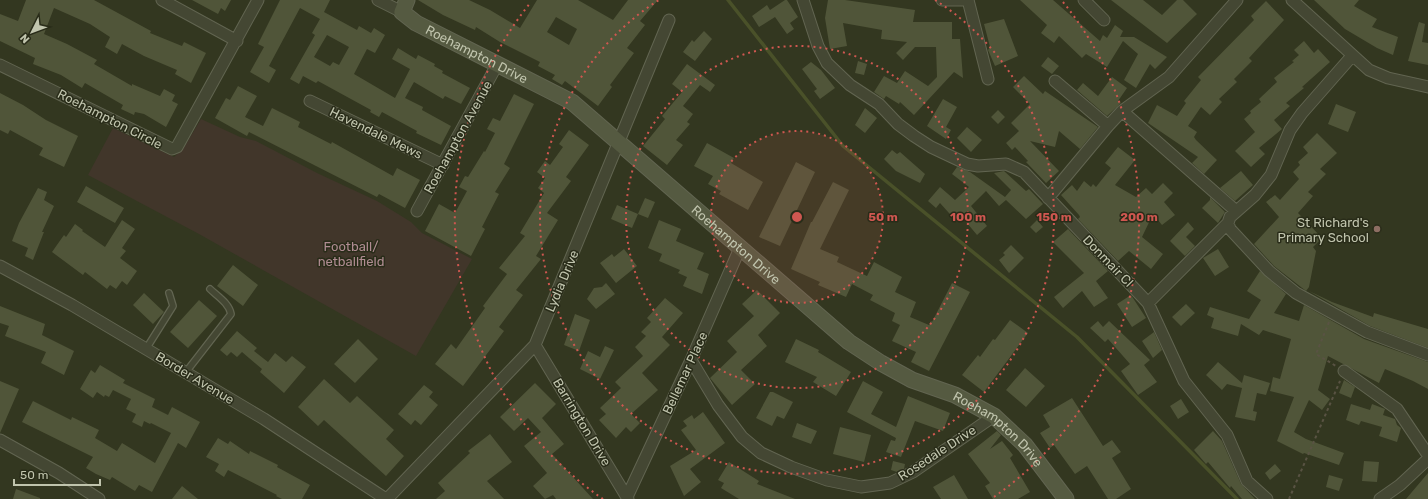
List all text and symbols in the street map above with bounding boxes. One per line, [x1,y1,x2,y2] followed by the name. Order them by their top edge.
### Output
[12,12,52,52] north arrow
[423,22,530,86] street label: Roehampton Drive
[17,31,32,46] text: N
[421,78,495,196] street label: Roehampton Avenue
[55,86,165,152] street label: Roehampton Circle
[327,104,425,162] street label: Havendale Mews
[689,202,784,287] street label: Roehampton Drive
[790,210,804,224] centre of rings
[868,210,898,224] text: 50 m
[950,210,986,224] text: 100 m
[1036,210,1072,224] text: 150 m
[1120,210,1158,224] text: 200 m
[1278,215,1369,245] place label: St Richard's Primary School
[1372,224,1382,234] marker: St Richard's Primary School
[1080,232,1136,290] street label: Donmair Cl
[318,239,384,269] park label: Football/ netballfield
[542,248,582,314] street label: Lydia Drive
[659,329,711,417] street label: Bellemar Place
[153,349,237,407] street label: Border Avenue
[549,376,614,469] street label: Barrington Drive
[951,388,1046,470] street label: Roehampton Drive
[895,422,979,484] street label: Rosedale Drive
[14,461,100,487] scale bar
[20,468,48,482] text: 50 m

